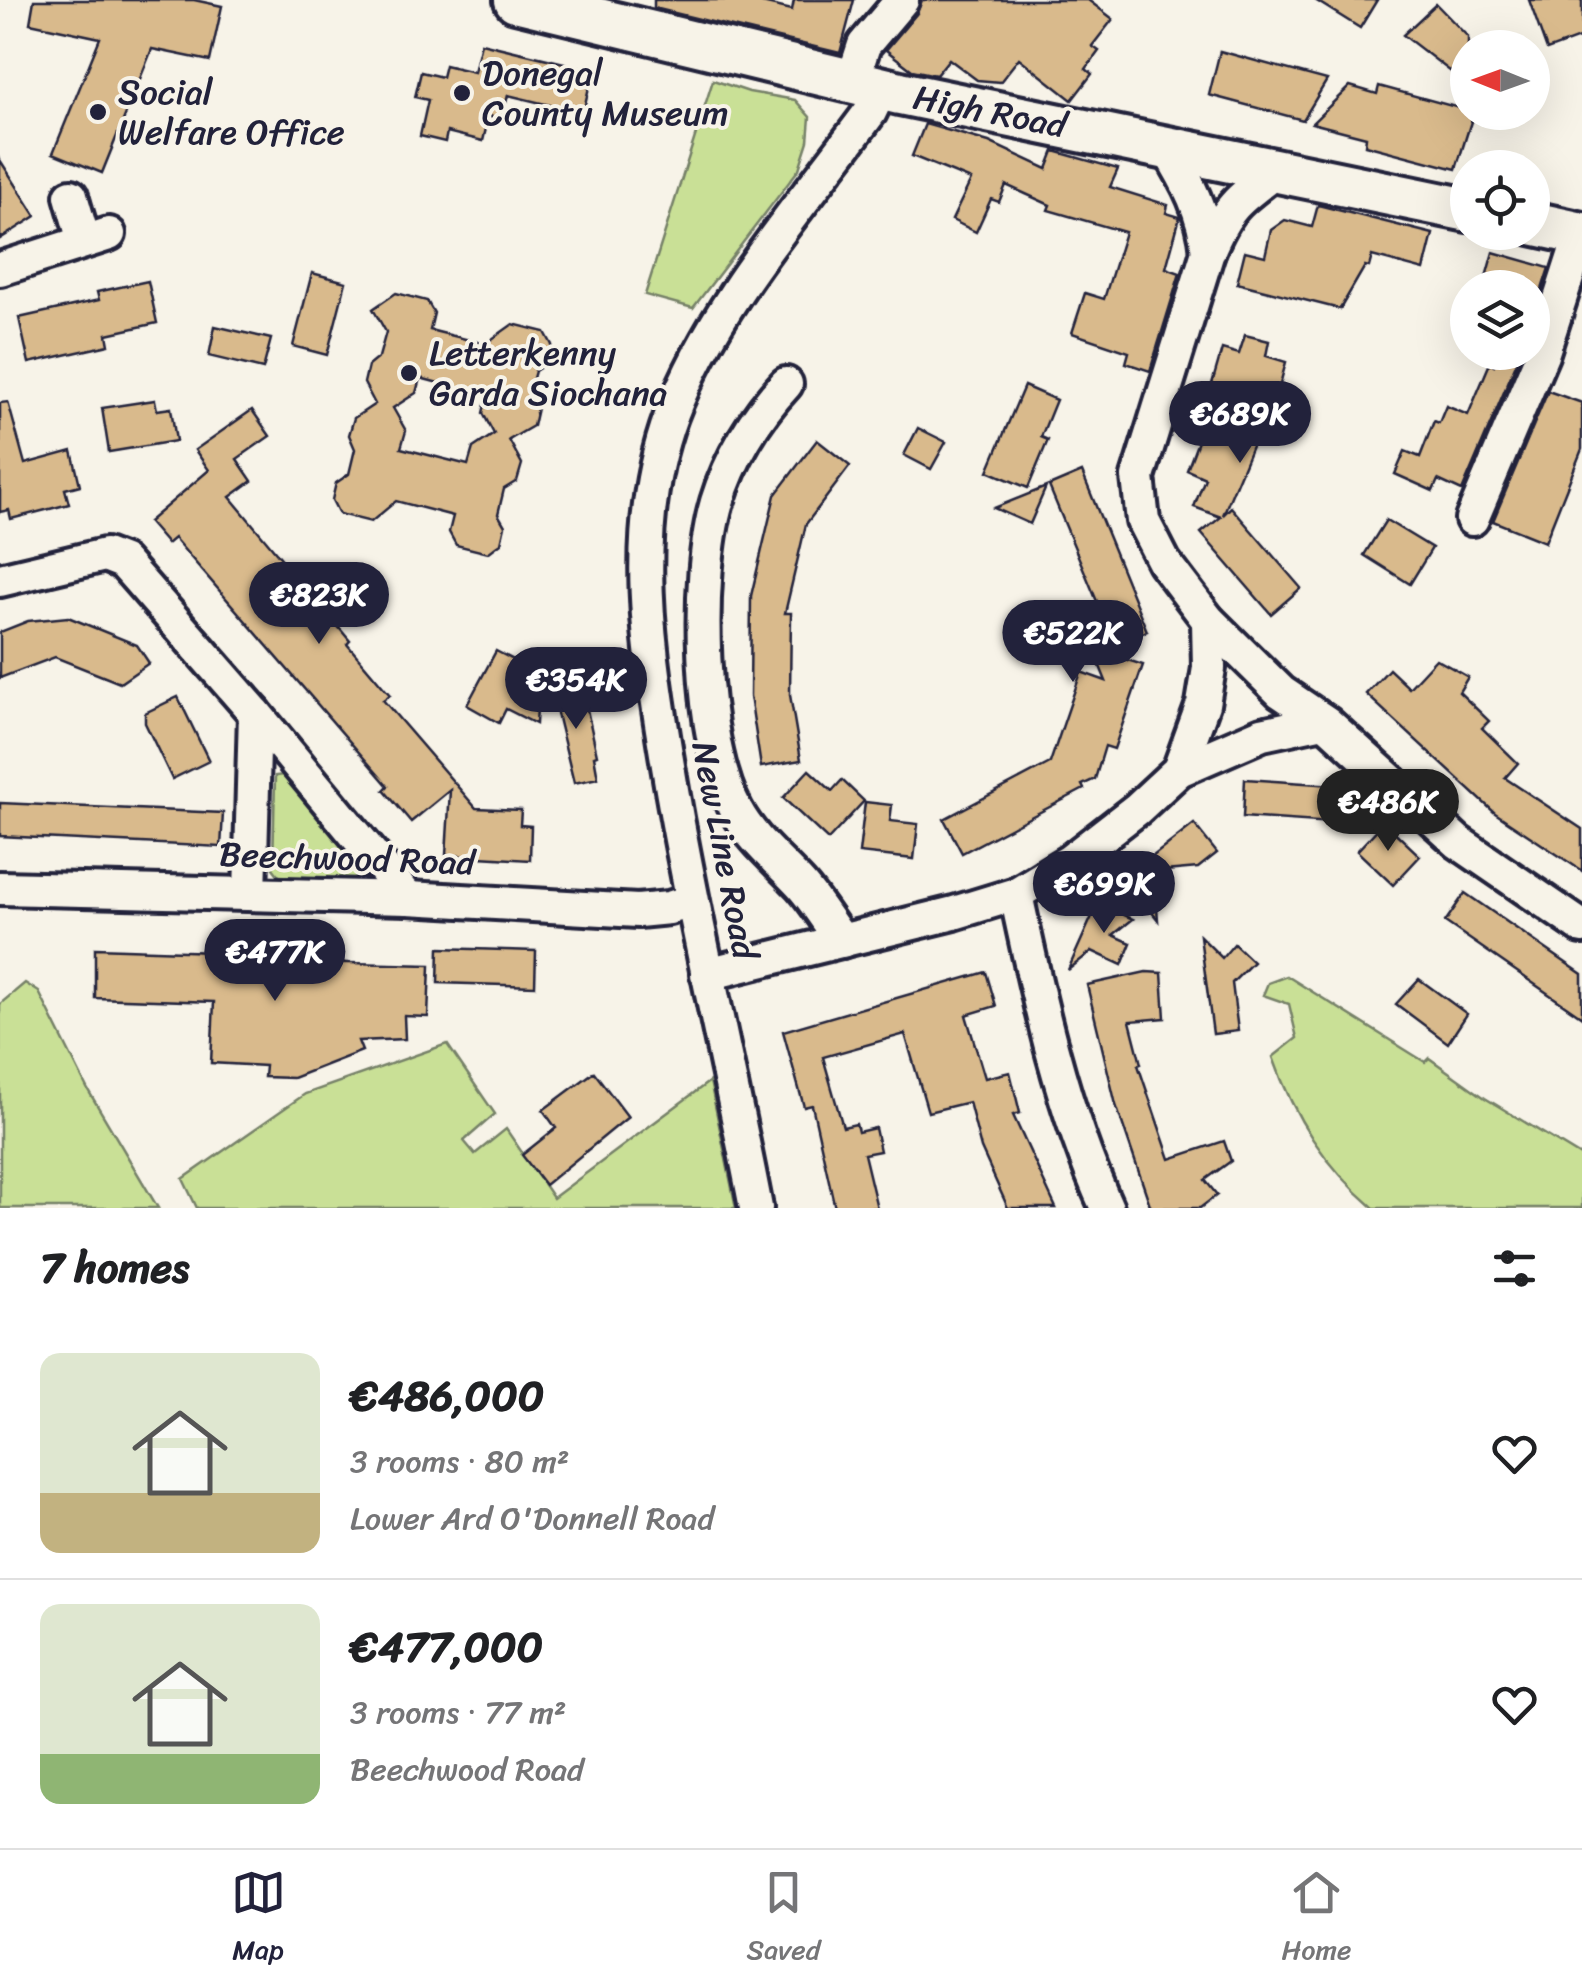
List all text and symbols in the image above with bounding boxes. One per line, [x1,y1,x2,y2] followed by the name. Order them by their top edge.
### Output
[1450,30,1550,130] north arrow
[1450,30,1550,370] map controls
[482,42,729,144] place label: Donegal County Museum
[118,61,345,163] place label: Social Welfare Office
[908,66,1074,157] street label: High Road
[451,82,473,104] marker: Donegal County Museum
[87,101,109,123] marker: Social Welfare Office
[1450,150,1550,250] button: locate
[1450,270,1550,370] button: layers
[429,322,668,424] place label: Letterkenny Garda Siochana
[398,362,420,384] marker: Letterkenny Garda Siochana
[1170,381,1310,466] pin: €689K
[1191,385,1289,442] text: €689K
[249,562,389,647] pin: €823K
[271,566,367,623] text: €823K
[1003,600,1143,685] pin: €522K
[1024,604,1122,661] text: €522K
[506,647,646,732] pin: €354K
[527,651,625,708] text: €354K
[673,736,777,967] street label: New Line Road
[1318,769,1458,854] pin: €486K
[1339,773,1437,830] text: €486K
[218,823,478,894] street label: Beechwood Road
[1034,851,1174,936] pin: €699K
[1055,855,1153,912] text: €699K
[205,919,345,1004] pin: €477K
[226,923,324,980] text: €477K
[40,1231,189,1305] text: 7 homes
[1487,1241,1542,1296] icon: filters
[350,1359,544,1433] text: €486,000
[120,1393,240,1513] icon: home
[1487,1426,1542,1481] icon: heart
[350,1433,569,1490] text: 3 rooms · 80 m²
[350,1490,714,1547] text: Lower Ard O'Donnell Road
[350,1610,543,1684] text: €477,000
[120,1644,240,1764] icon: home
[1487,1677,1542,1732] icon: heart
[350,1684,566,1741] text: 3 rooms · 77 m²
[350,1741,584,1798] text: Beechwood Road
[231,1865,286,1974] tab: Map
[747,1865,820,1974] tab: Saved
[1282,1865,1351,1974] tab: Home

